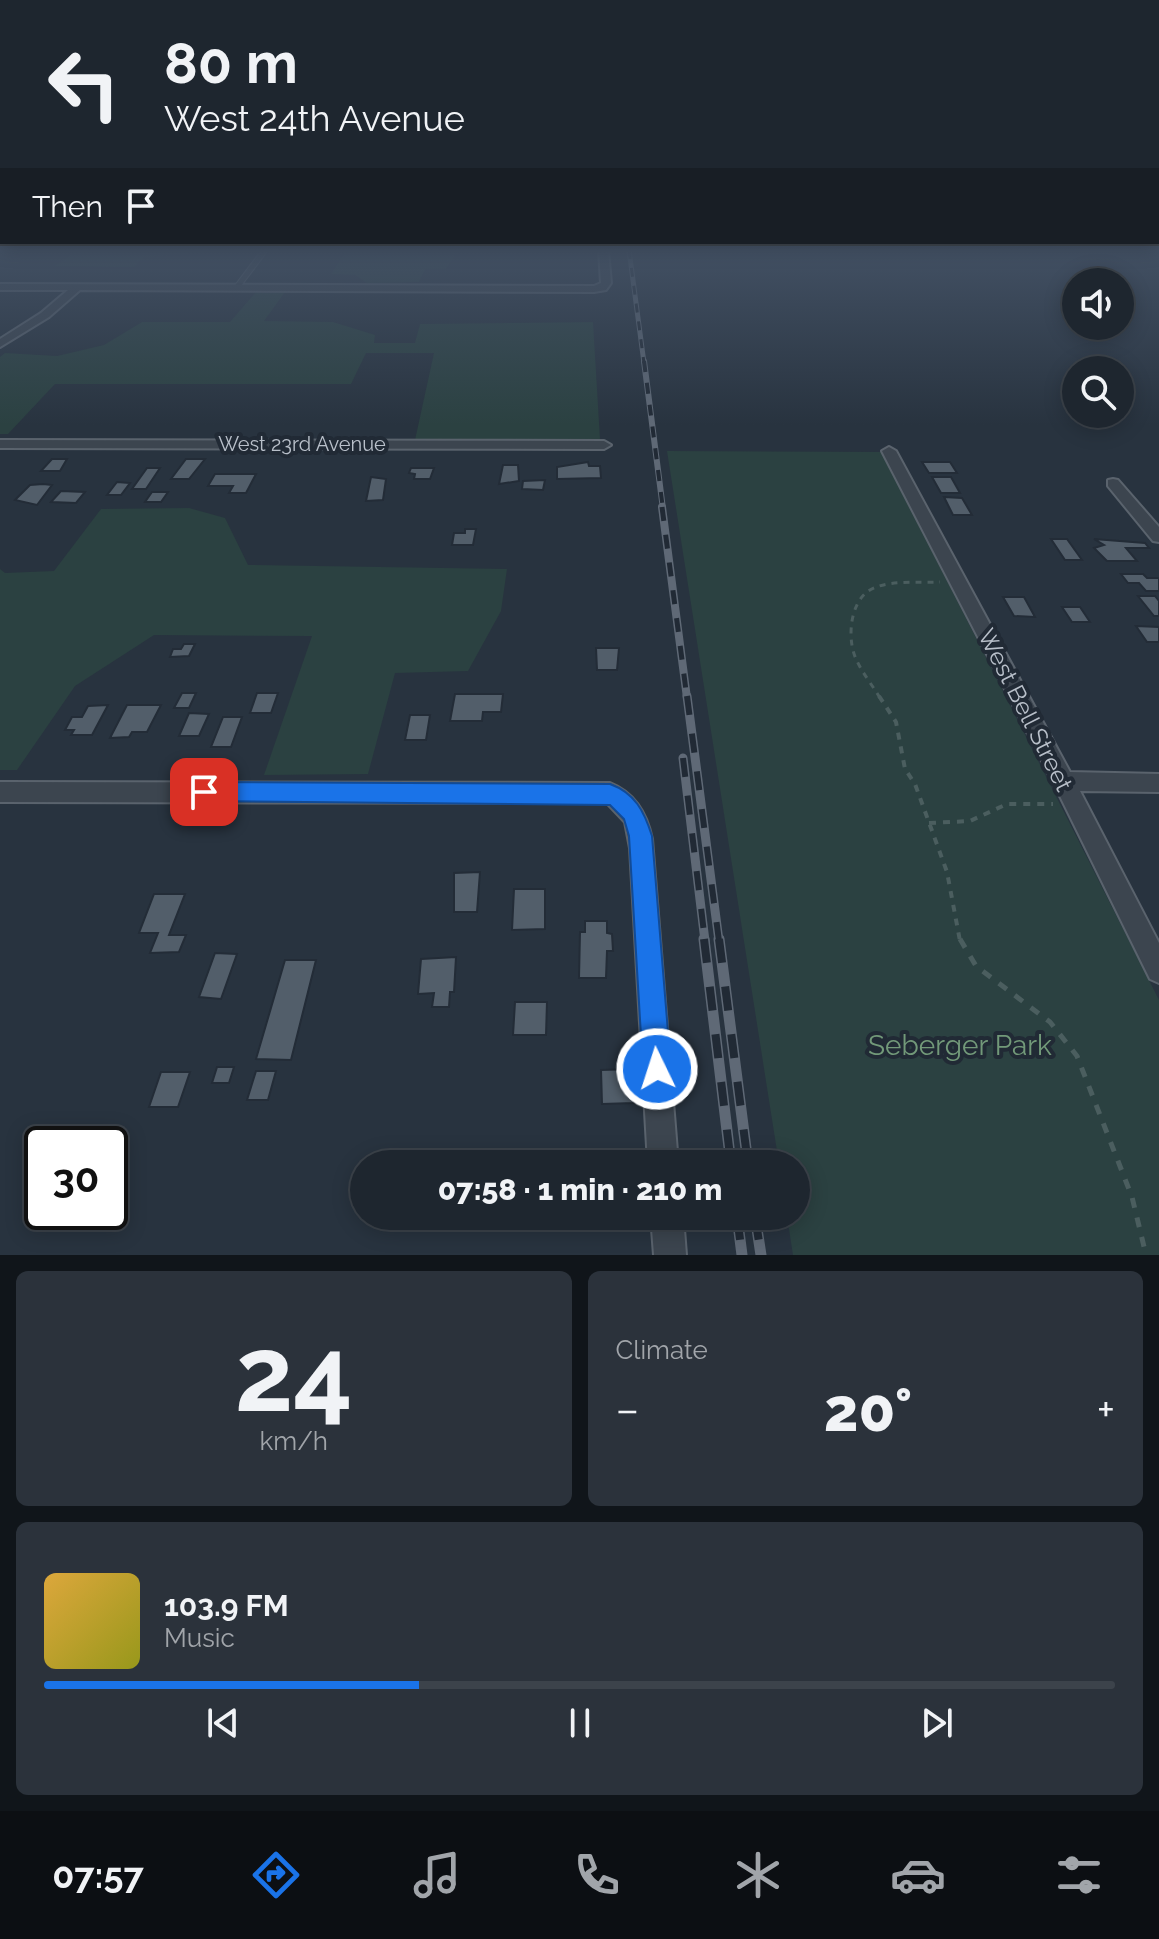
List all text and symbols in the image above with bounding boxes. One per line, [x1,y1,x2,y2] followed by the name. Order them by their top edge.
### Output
[164,30,298,96] text: 80 m
[32,32,136,136] icon: left
[164,97,465,139] text: West 24th Avenue
[119,184,163,228] icon: arrive
[32,189,103,224] text: Then
[1062,268,1134,428] map controls
[1062,268,1134,340] button: sound
[1062,356,1134,428] button: search
[218,432,386,456] street label: West 23rd Avenue
[972,624,1079,796] street label: West Bell Street
[170,758,238,826] pin
[182,770,226,814] icon: arrive
[615,1027,699,1111] position arrow
[868,1029,1052,1062] park label: Seberger Park
[24,1126,128,1230] speed limit sign: 30
[438,1172,722,1207] text: 07:58 · 1 min · 210 m
[235,1313,353,1435] text: 24
[616,1335,708,1365] text: Climate
[824,1375,912,1445] text: 20°
[616,1384,639,1435] text: −
[1097,1384,1115,1435] text: +
[259,1426,328,1456] text: km/h
[164,1588,289,1623] text: 103.9 FM
[164,1623,235,1653] text: Music
[201,1701,245,1745] icon: previous
[558,1701,602,1745] icon: pause
[915,1701,959,1745] icon: next
[248,1847,304,1903] icon: directions
[409,1847,465,1903] icon: music
[569,1847,625,1903] icon: phone
[730,1847,786,1903] icon: climate
[890,1847,946,1903] icon: car
[1051,1847,1107,1903] icon: filters
[52,1854,144,1896] text: 07:57

